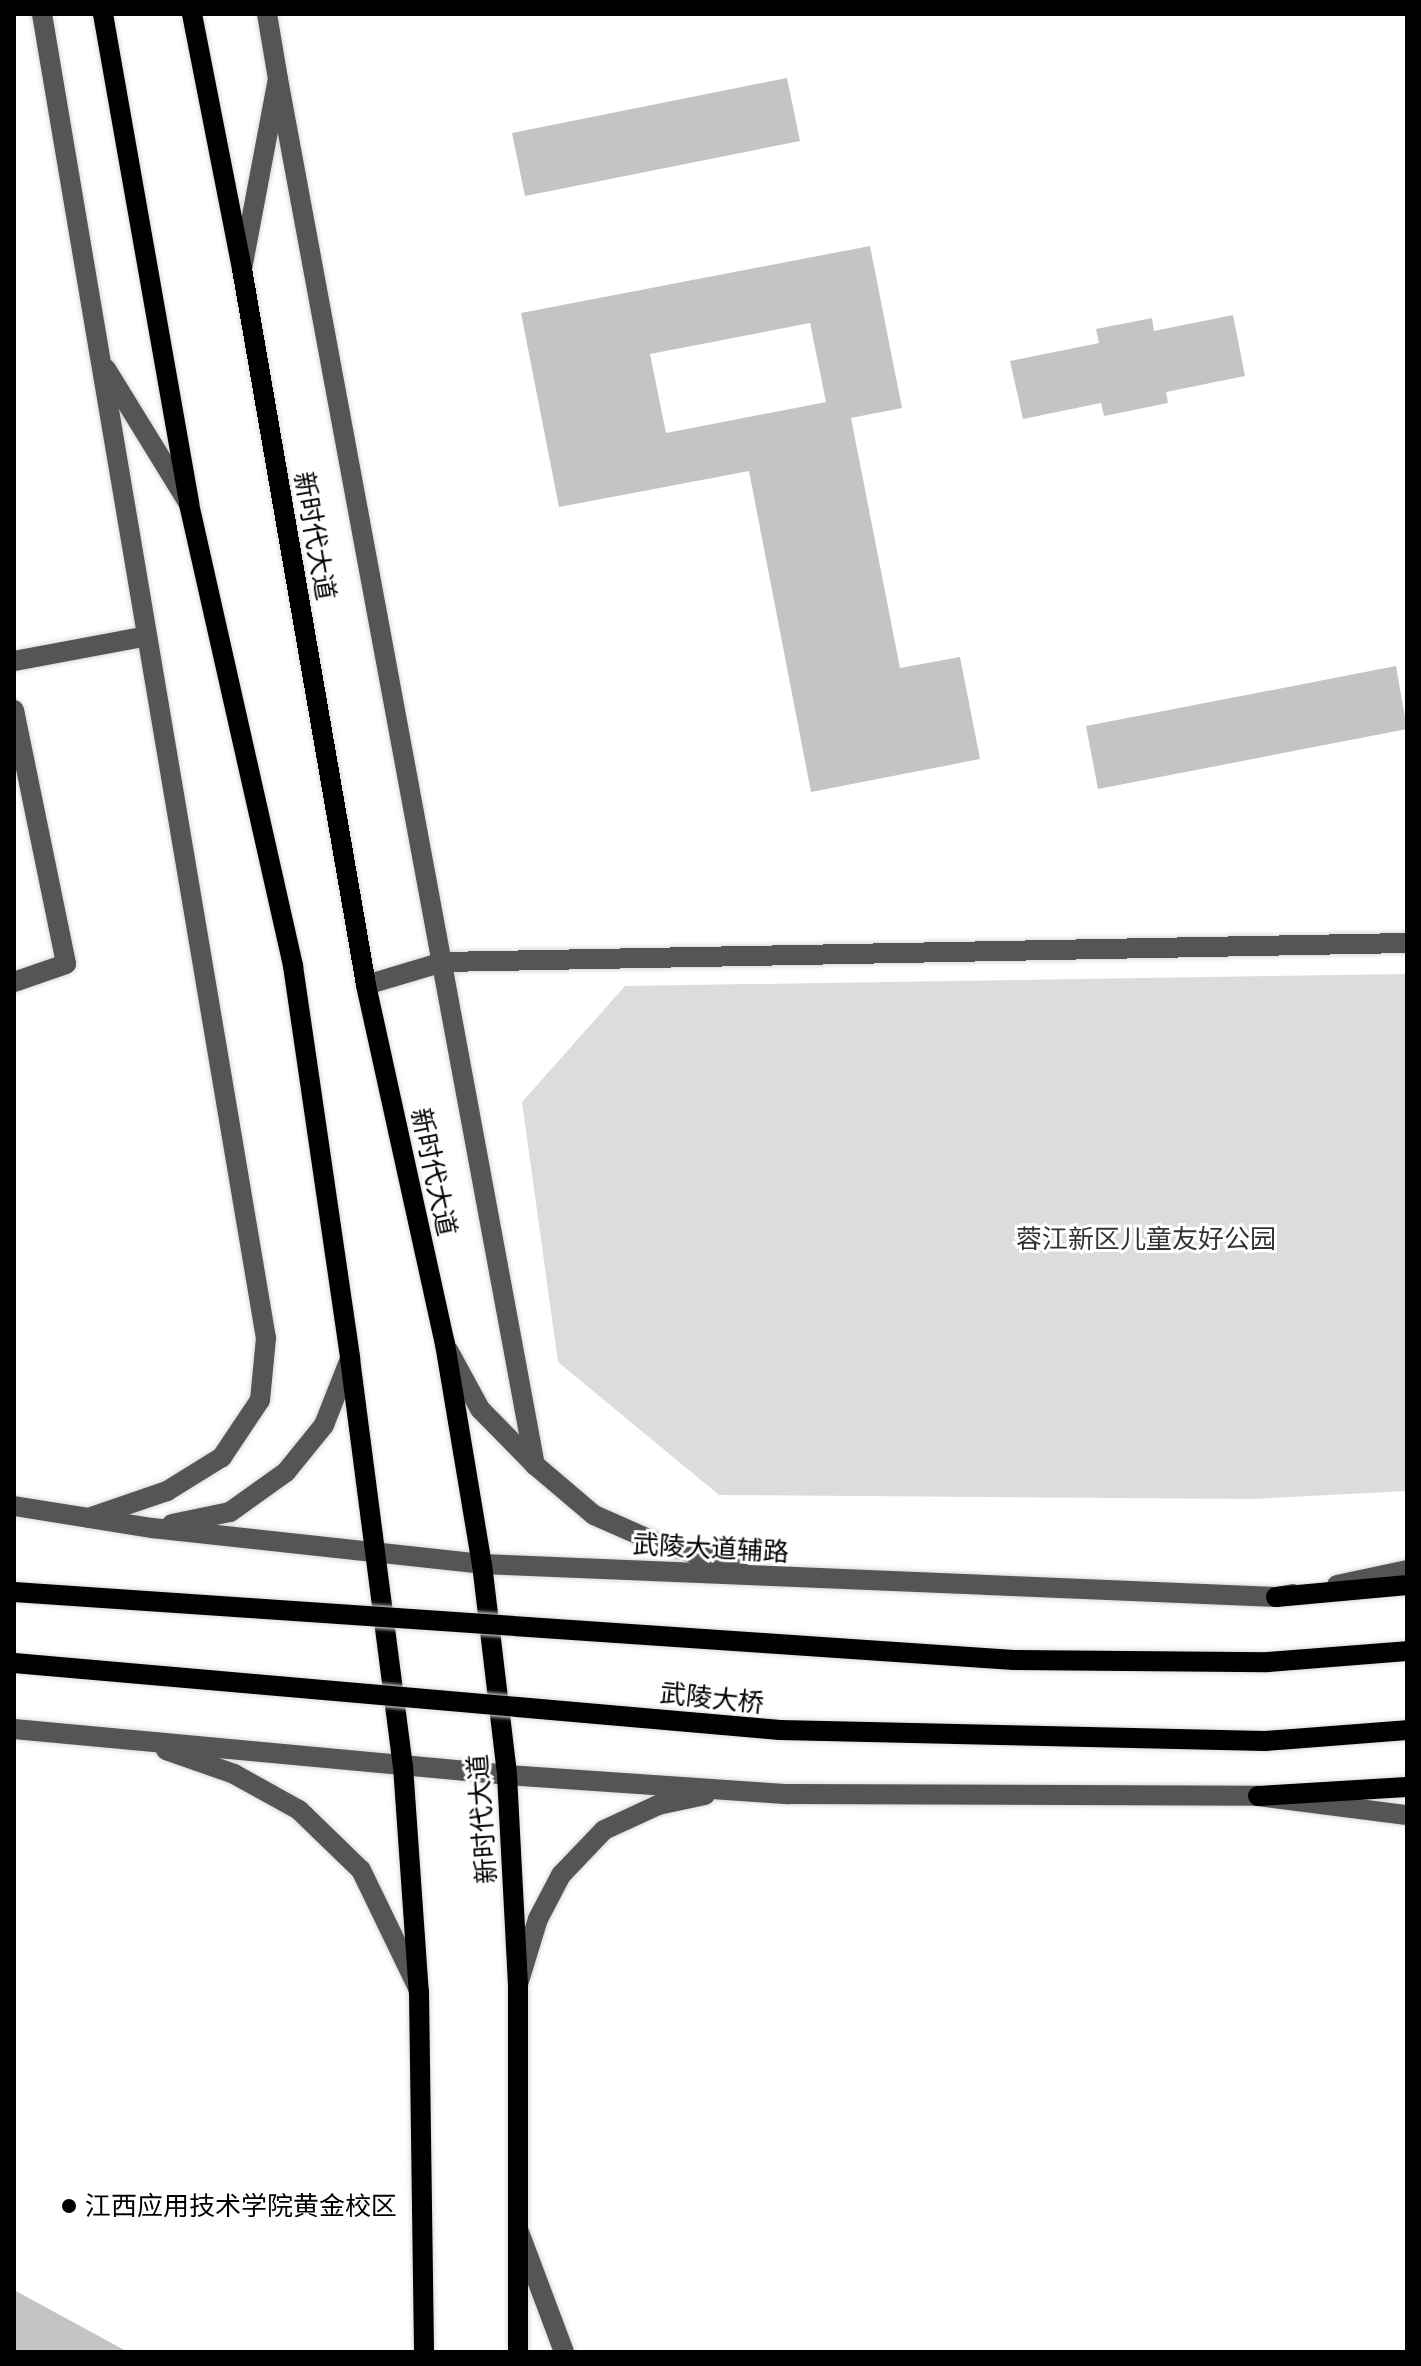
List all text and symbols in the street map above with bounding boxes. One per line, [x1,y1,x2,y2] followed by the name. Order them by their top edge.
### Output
[288,469,342,603] street label: 新时代大道
[405,1105,463,1239] street label: 新时代大道
[1016,1223,1276,1255] park label: 蓉江新区儿童友好公园
[632,1528,790,1568] street label: 武陵大道辅路
[659,1677,765,1719] street label: 武陵大桥
[462,1753,502,1885] street label: 新时代大道
[85,2190,397,2222] place label: 江西应用技术学院黄金校区
[60,2197,78,2215] marker: 江西应用技术学院黄金校区

